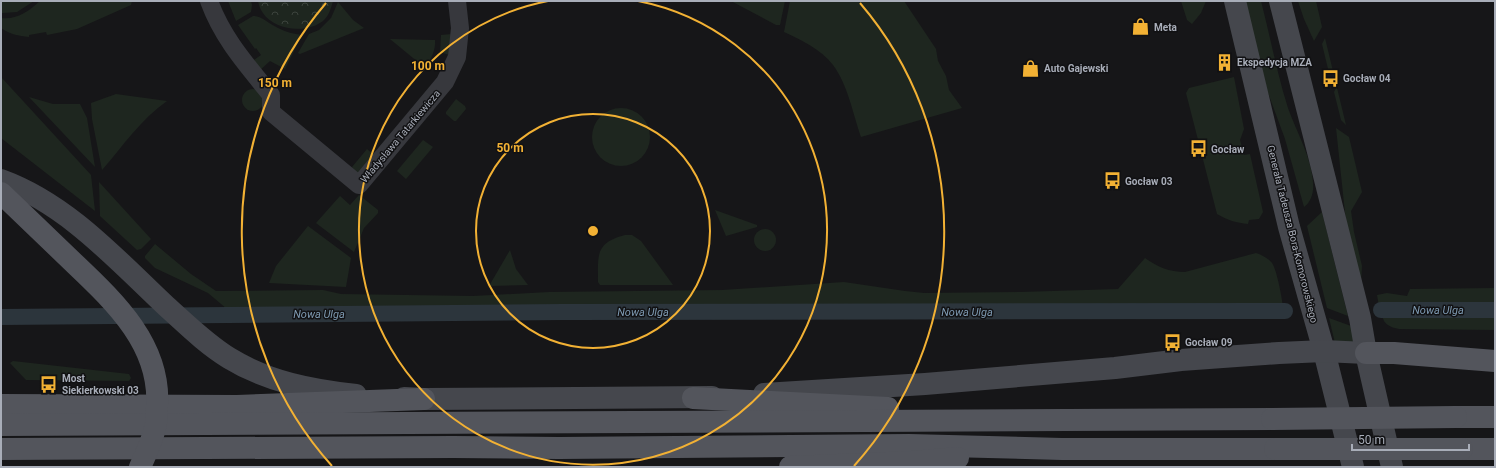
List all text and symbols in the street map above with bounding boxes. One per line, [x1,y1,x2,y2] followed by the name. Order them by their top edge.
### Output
[1131,17,1151,37] shop icon: Meta
[1154,22,1178,33] place label: Meta
[1214,52,1234,72] building icon: Ekspedycja MZA
[1237,57,1312,68] place label: Ekspedycja MZA
[1021,58,1041,78] shop icon: Auto Gajewski
[411,59,445,73] text: 100 m
[1044,63,1109,74] place label: Auto Gajewski
[1320,68,1340,88] bus stop icon: Gocław 04
[1343,73,1391,84] place label: Gocław 04
[258,76,292,90] text: 150 m
[358,88,442,185] street label: Władysława Tatarkiewicza
[1188,139,1208,159] bus stop icon: Gocław
[496,141,524,155] text: 50 m
[1211,144,1245,155] place label: Gocław
[1265,144,1320,324] street label: Generała Tadeusza Bora-Komorowskiego
[1102,171,1122,191] bus stop icon: Gocław 03
[1125,176,1173,187] place label: Gocław 03
[586,224,600,238] centre of rings
[1412,304,1464,317] water label: Nowa Ulga
[617,306,669,319] water label: Nowa Ulga
[941,306,993,319] water label: Nowa Ulga
[293,308,345,321] water label: Nowa Ulga
[1162,332,1182,352] bus stop icon: Gocław 09
[1185,337,1233,348] place label: Gocław 09
[62,373,139,396] place label: Most Siekierkowski 03
[39,374,59,394] bus stop icon: Most Siekierkowski 03
[1352,426,1469,452] scale bar
[1358,433,1385,447] text: 50 m

